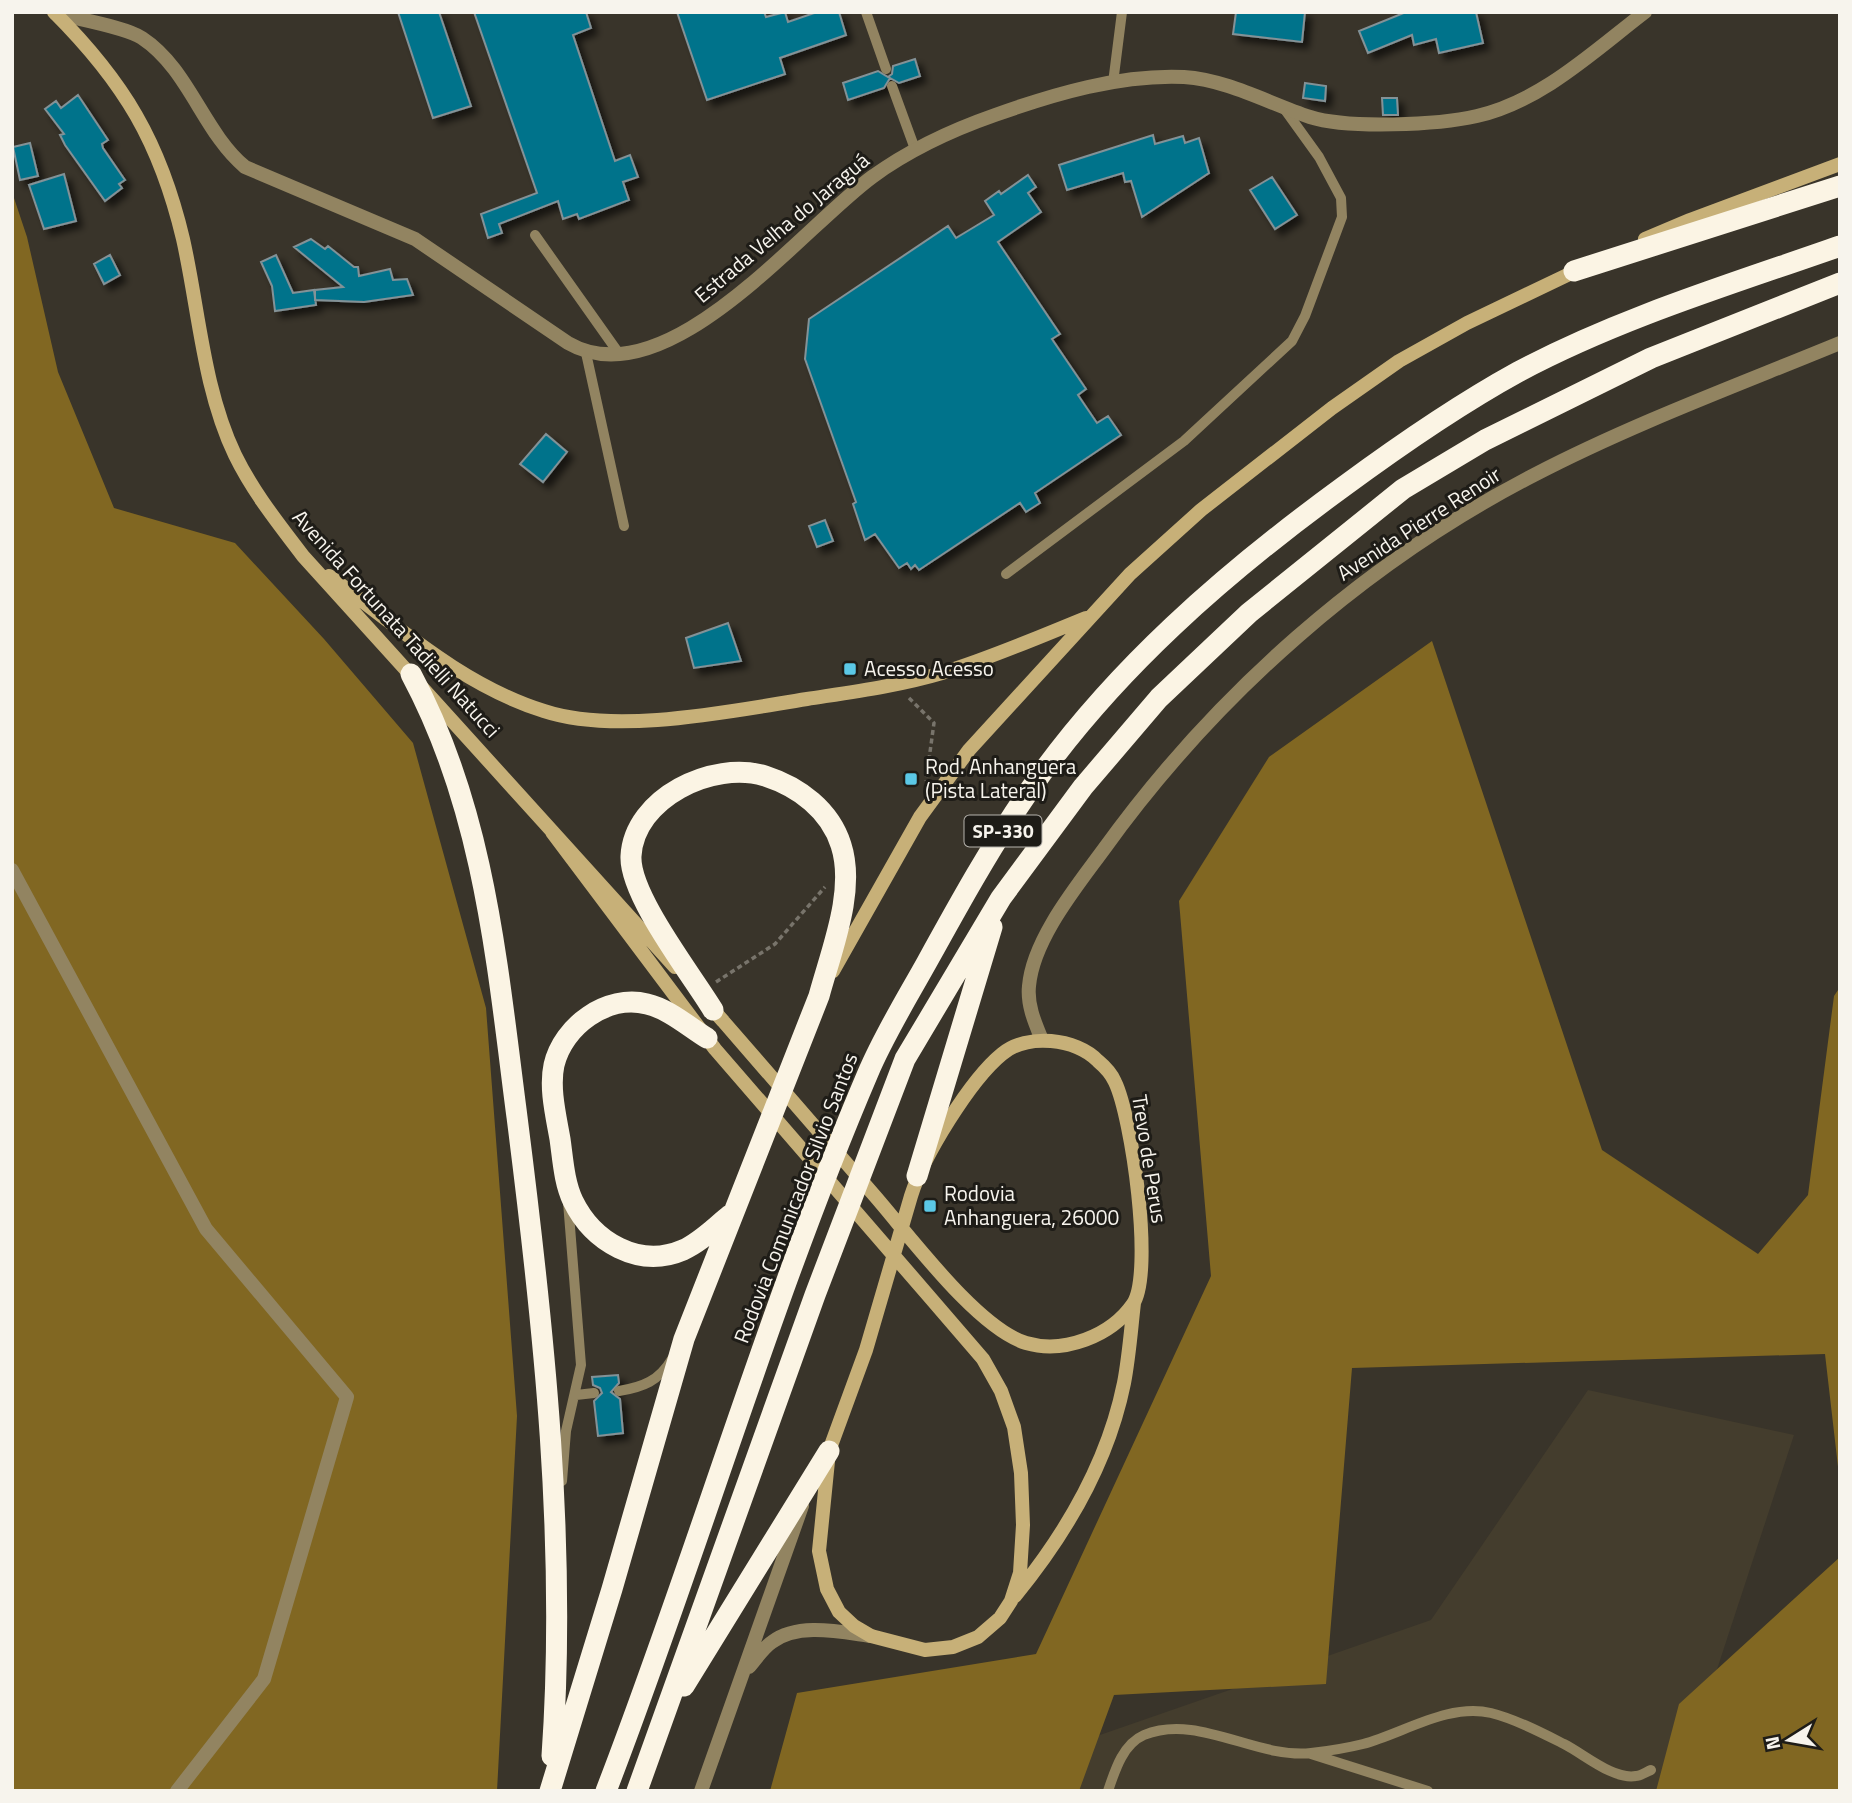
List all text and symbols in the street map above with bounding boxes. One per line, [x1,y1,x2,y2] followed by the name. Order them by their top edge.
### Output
[687,144,876,310] street label: Estrada Velha do Jaraguá
[1330,458,1507,588] street label: Avenida Pierre Renoir
[285,502,508,745] street label: Avenida Fortunata Tadielli Natucci
[864,652,994,684] place label: Acesso Acesso
[842,661,858,677] marker: Acesso Acesso
[925,750,1077,806] place label: Rod. Anhanguera (Pista Lateral)
[903,771,919,787] marker: Rod. Anhanguera (Pista Lateral)
[964,816,1042,846] road number: SP-330
[725,1048,865,1348] street label: Rodovia Comunicador Silvio Santos
[1124,1092,1176,1225] street label: Trevo de Perus
[944,1177,1119,1233] place label: Rodovia Anhanguera, 26000
[922,1198,938,1214] marker: Rodovia Anhanguera, 26000
[1754,1705,1824,1775] north arrow
[1756,1734,1787,1753] text: N

